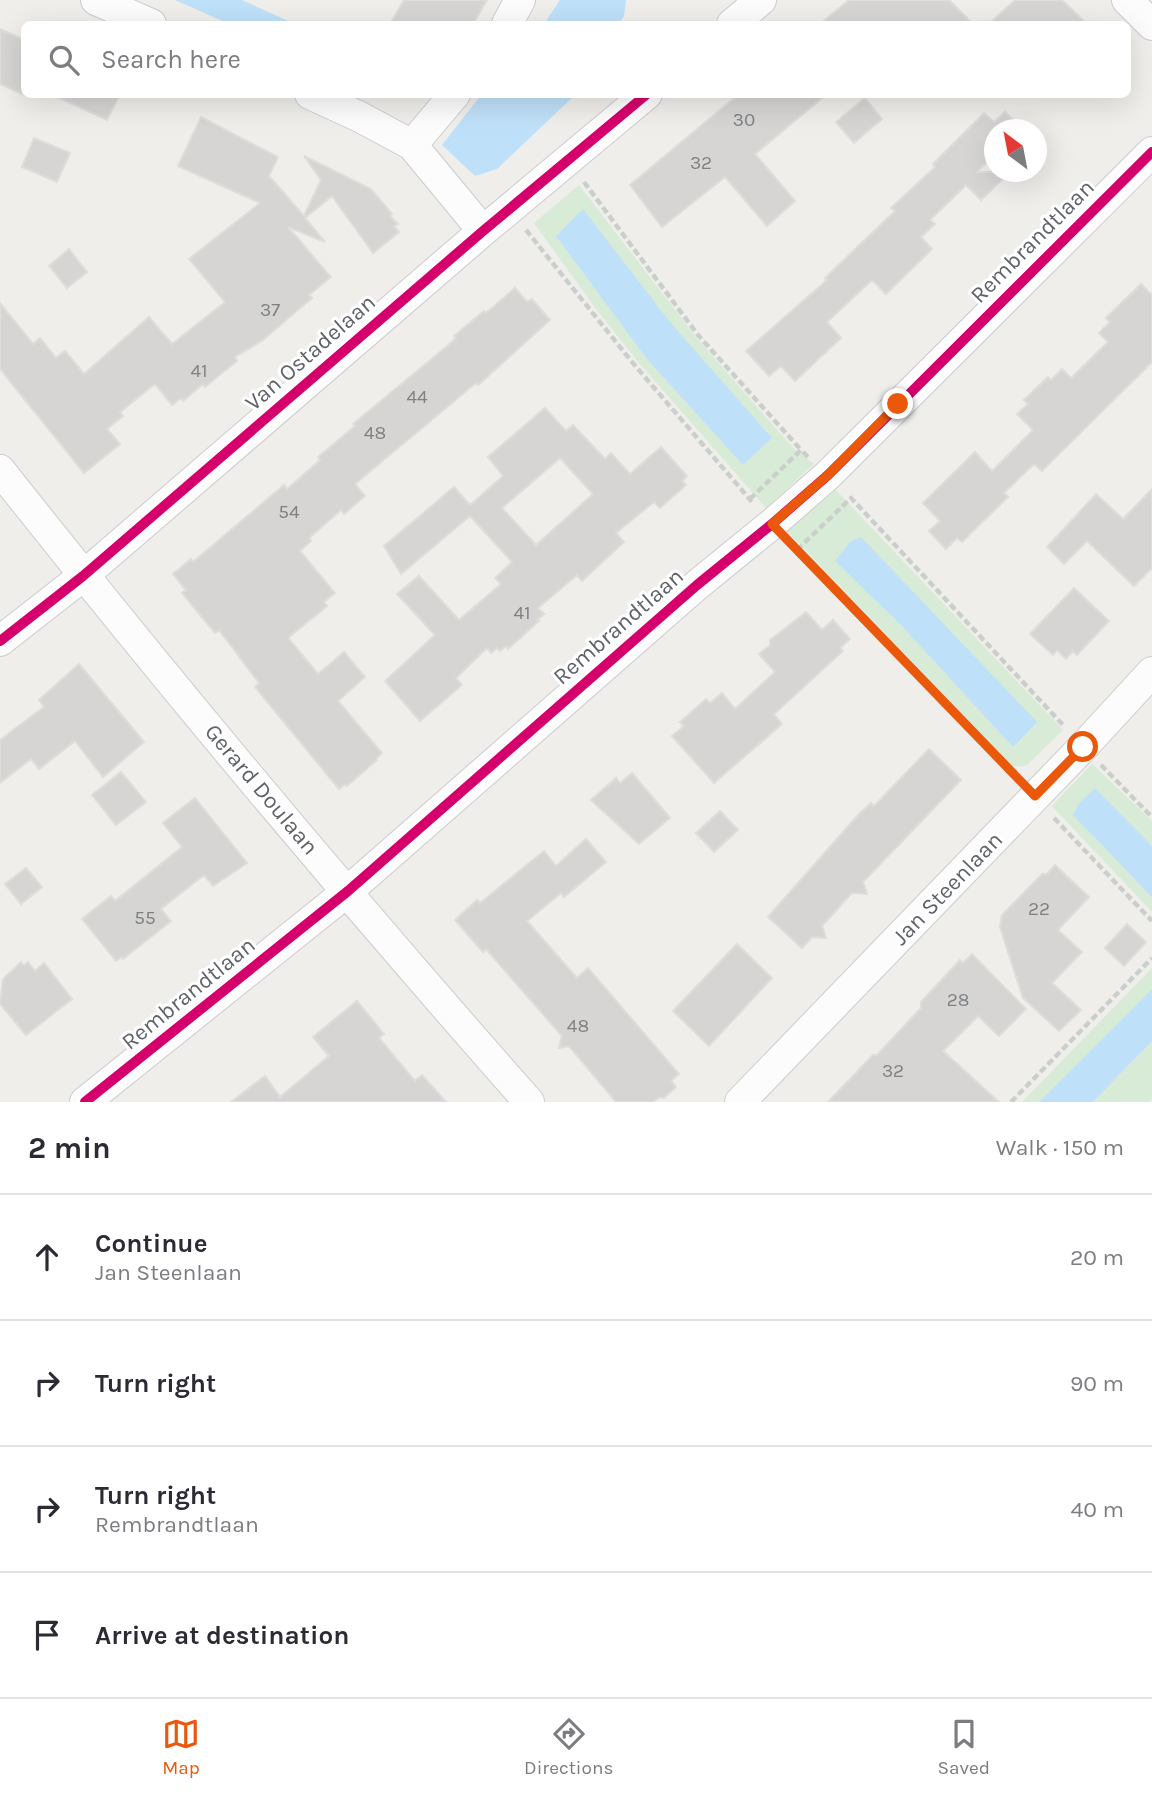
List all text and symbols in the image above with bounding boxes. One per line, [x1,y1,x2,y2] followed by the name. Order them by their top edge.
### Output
[21,21,1131,98] search box
[45,41,83,79] icon: search
[101,44,241,75] text: Search here
[733,109,755,131] house number: 30
[984,119,1047,182] north arrow
[690,152,712,174] house number: 32
[965,174,1100,309] street label: Rembrandtlaan
[240,289,381,416] street label: Van Ostadelaan
[260,299,280,321] house number: 37
[191,360,207,382] house number: 41
[406,386,428,408] house number: 44
[882,388,913,419] route end
[364,422,386,444] house number: 48
[278,501,300,523] house number: 54
[548,562,689,690] street label: Rembrandtlaan
[514,602,530,624] house number: 41
[199,718,324,860] street label: Gerard Doulaan
[1067,731,1098,762] route start
[887,826,1008,951] street label: Jan Steenlaan
[1028,898,1050,920] house number: 22
[134,907,156,929] house number: 55
[116,931,260,1055] street label: Rembrandtlaan
[947,989,969,1011] house number: 28
[567,1015,589,1037] house number: 48
[882,1060,904,1082] house number: 32
[28,1130,111,1166] text: 2 min
[996,1134,1124,1161] text: Walk · 150 m
[95,1228,207,1259] text: Continue
[28,1238,66,1276] icon: ahead
[1070,1244,1124,1271] text: 20 m
[95,1259,242,1286] text: Jan Steenlaan
[28,1364,66,1402] icon: right
[95,1368,216,1399] text: Turn right
[1070,1370,1124,1397] text: 90 m
[95,1480,216,1511] text: Turn right
[28,1490,66,1528] icon: right
[1071,1496,1124,1523] text: 40 m
[95,1511,259,1538] text: Rembrandtlaan
[28,1616,66,1654] icon: arrive
[95,1620,349,1651] text: Arrive at destination
[162,1715,200,1779] tab: Map
[524,1715,613,1779] tab: Directions
[937,1715,990,1779] tab: Saved

